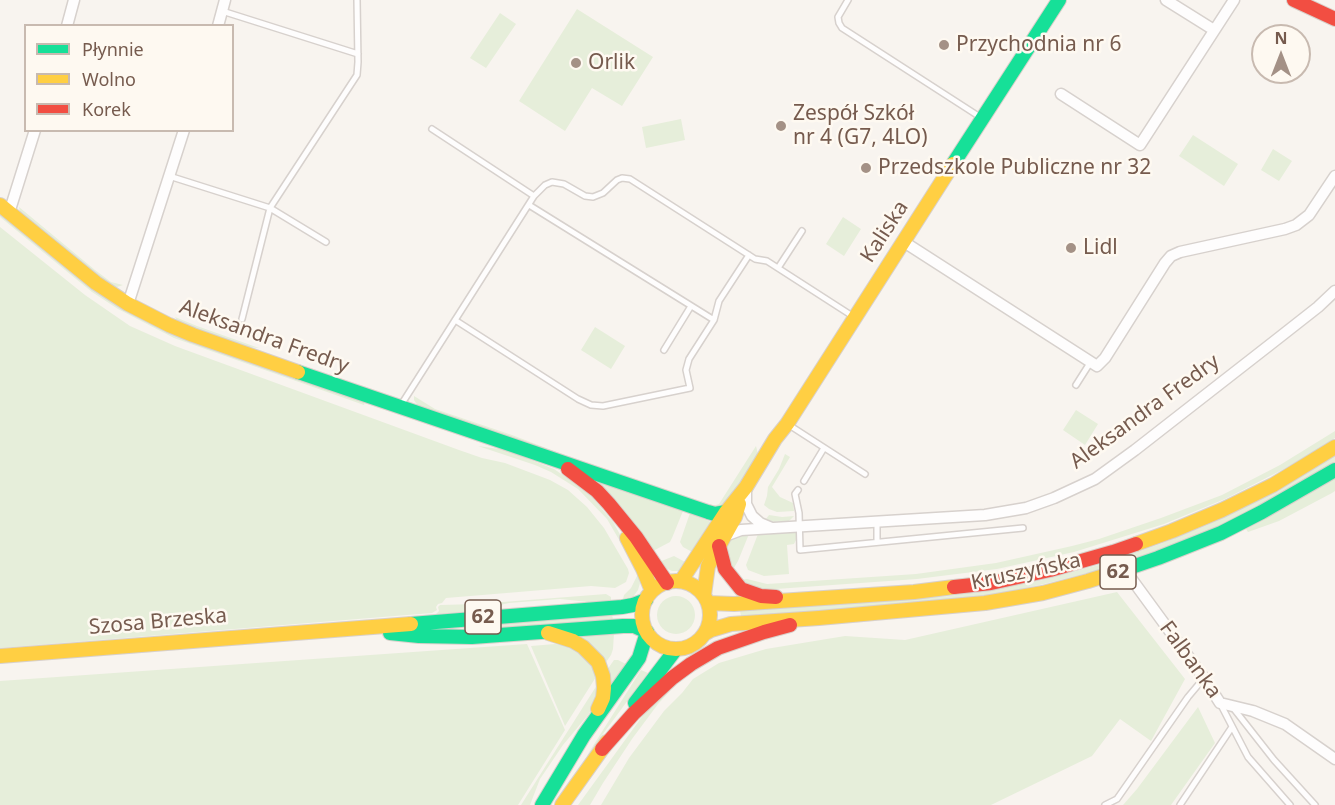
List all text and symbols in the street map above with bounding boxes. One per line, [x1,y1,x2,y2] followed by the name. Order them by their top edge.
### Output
[24,24,234,132] legend
[1251,24,1311,84] north arrow
[1274,27,1288,49] text: N
[956,32,1121,58] place label: Przychodnia nr 6
[82,37,144,61] text: Płynnie
[937,38,951,52] marker: Przychodnia nr 6
[588,50,635,76] place label: Orlik
[569,56,583,70] marker: Orlik
[82,67,136,91] text: Wolno
[82,97,131,121] text: Korek
[793,101,928,151] place label: Zespół Szkół nr 4 (G7, 4LO)
[774,119,788,133] marker: Zespół Szkół nr 4 (G7, 4LO)
[878,155,1151,181] place label: Przedszkole Publiczne nr 32
[859,161,873,175] marker: Przedszkole Publiczne nr 32
[856,196,914,268] street label: Kaliska
[1083,235,1118,261] place label: Lidl
[1064,241,1078,255] marker: Lidl
[176,295,352,379] street label: Aleksandra Fredry
[1065,349,1225,475] street label: Aleksandra Fredry
[969,548,1083,596] street label: Kruszyńska
[1100,555,1136,589] road number: 62
[465,600,501,634] road number: 62
[88,603,228,641] street label: Szosa Brzeska
[1154,617,1226,703] street label: Falbanka

